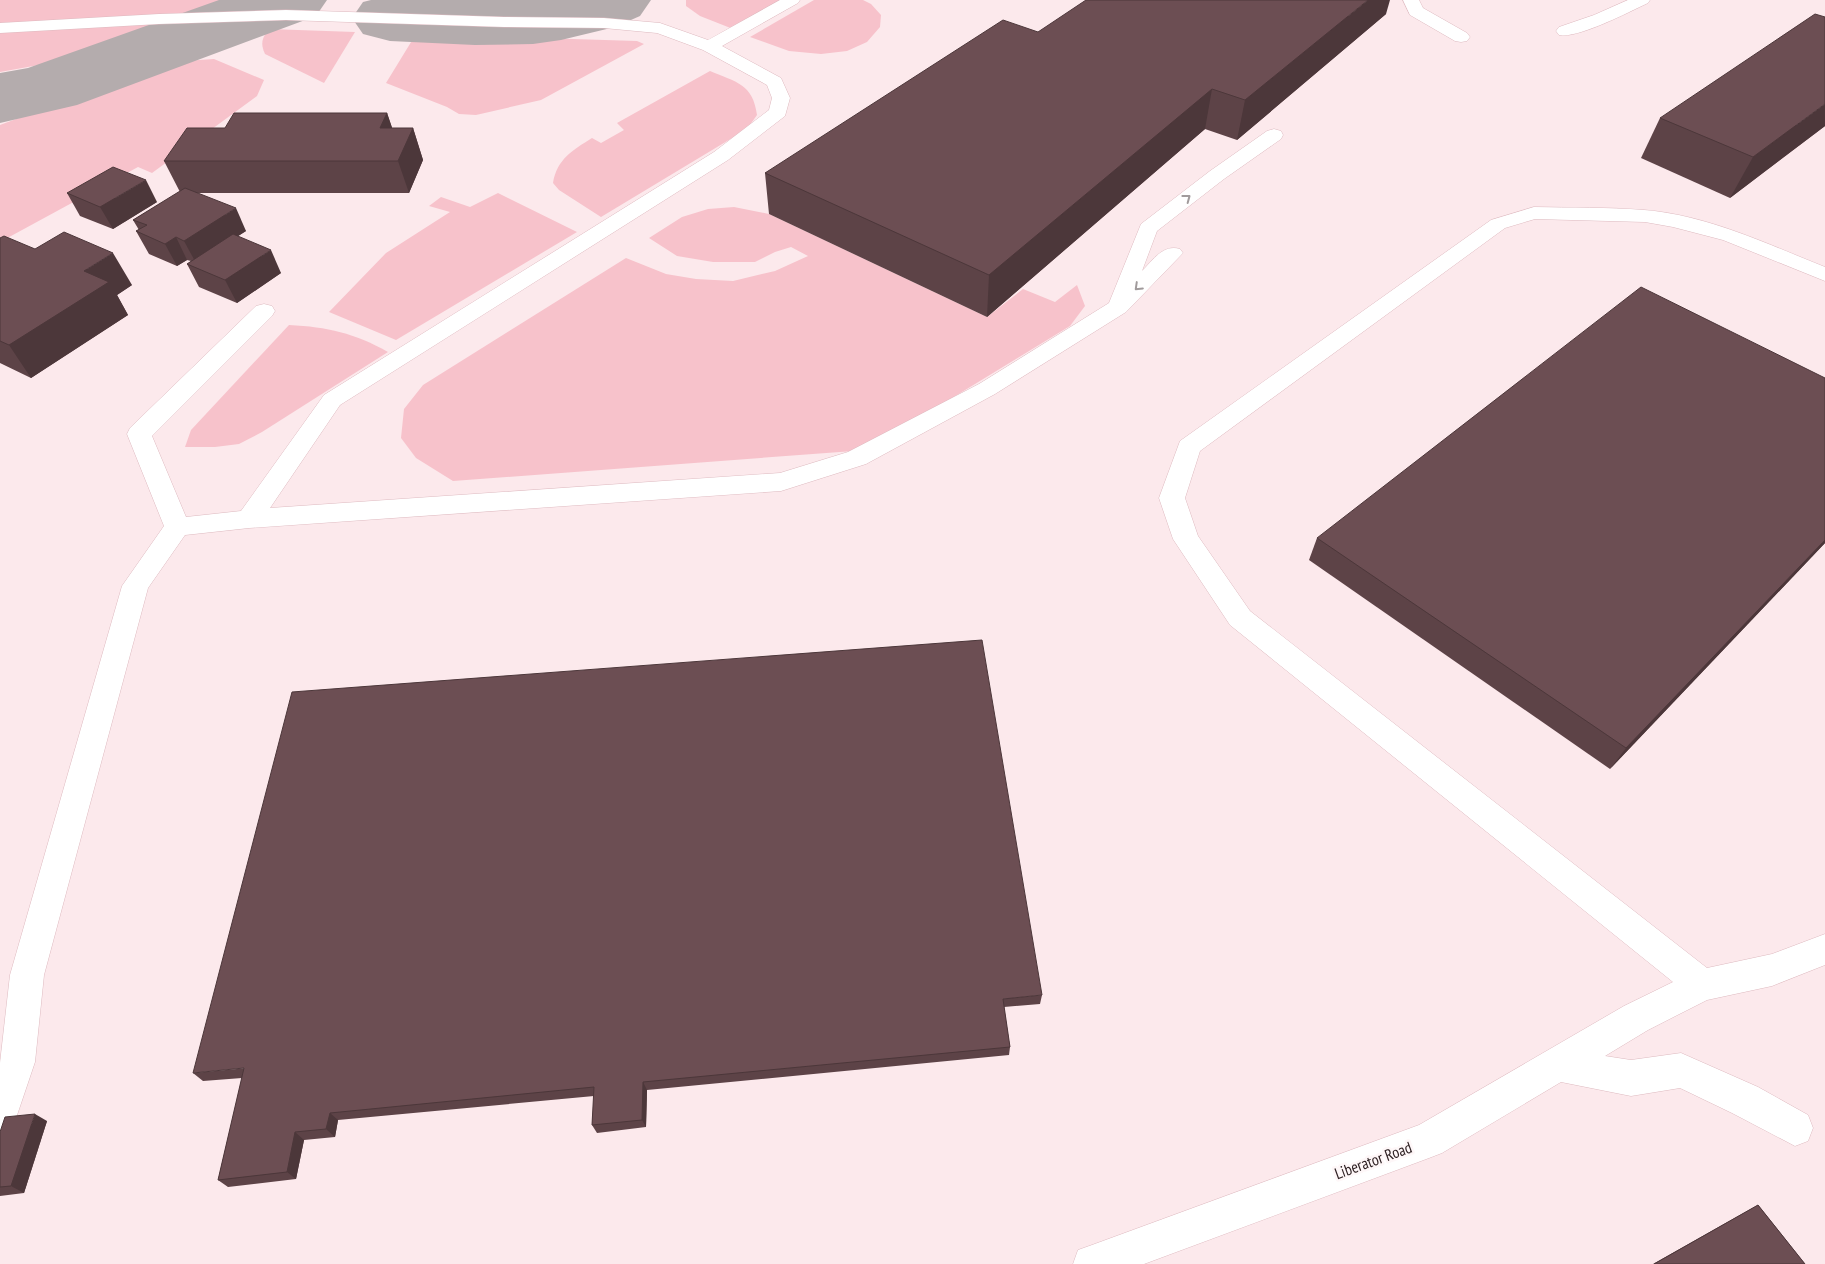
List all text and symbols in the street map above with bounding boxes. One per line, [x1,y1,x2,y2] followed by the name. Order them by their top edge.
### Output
[1181,196,1190,204] one-way arrow
[1135,281,1144,290] one-way arrow
[1332,1137,1414,1183] street label: Liberator Road

